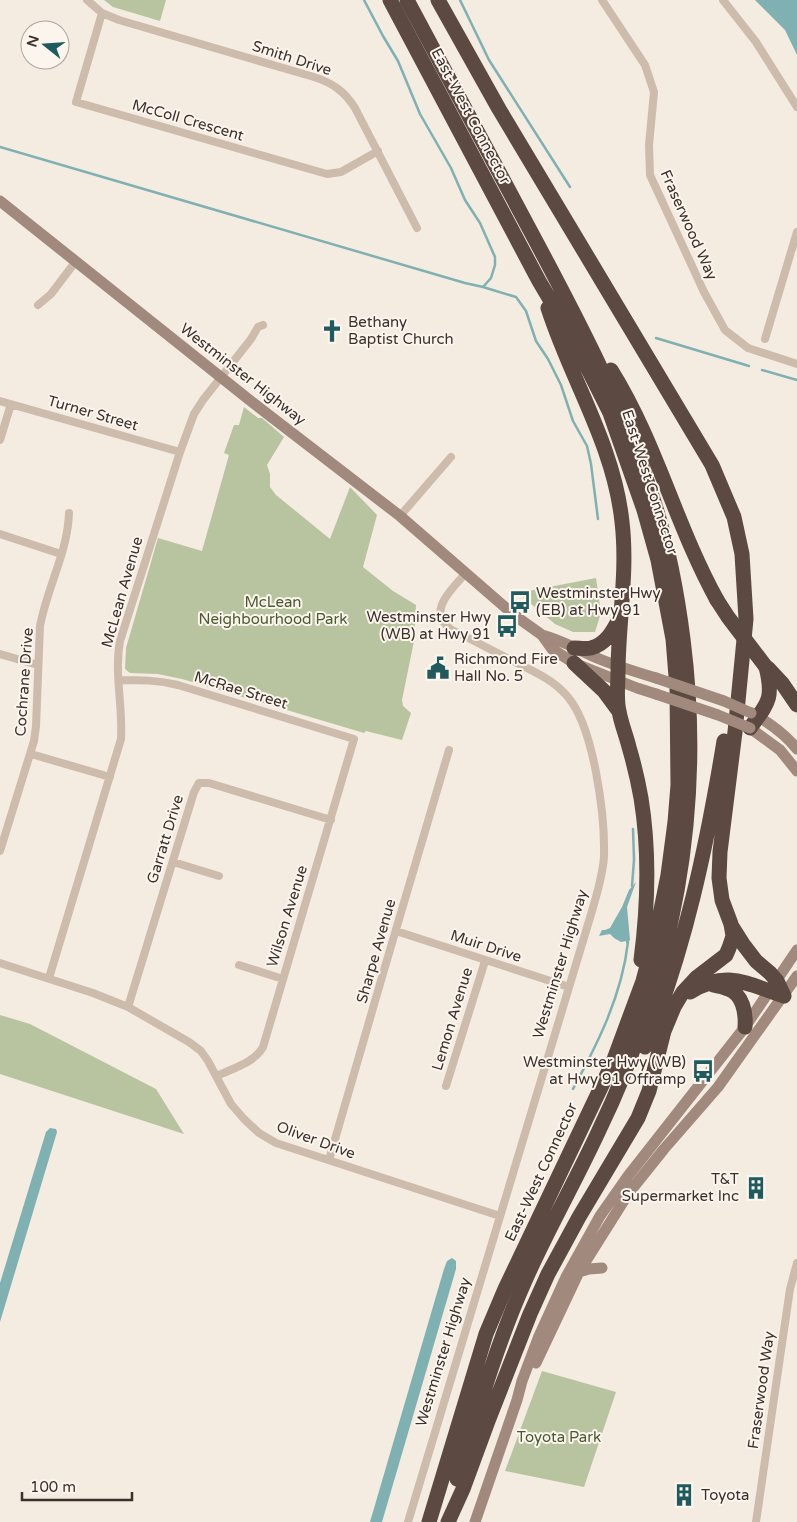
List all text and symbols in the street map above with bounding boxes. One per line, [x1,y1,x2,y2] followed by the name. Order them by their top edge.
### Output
[20,20,70,70] north arrow
[23,33,43,49] text: N
[250,37,334,79] street label: Smith Drive
[428,45,515,187] street label: East-West Connector
[130,95,246,145] street label: McColl Crescent
[657,167,721,283] street label: Fraserwood Way
[348,313,454,348] place label: Bethany Baptist Church
[319,318,345,344] church icon: Bethany Baptist Church
[176,319,310,429] street label: Westminster Highway
[46,391,141,435] street label: Turner Street
[618,407,682,557] street label: East-West Connector
[98,534,146,650] street label: McLean Avenue
[536,584,661,619] place label: Westminster Hwy (EB) at Hwy 91
[507,589,533,615] bus stop icon: Westminster Hwy (EB) at Hwy 91
[199,593,347,628] park label: McLean Neighbourhood Park
[366,608,491,643] place label: Westminster Hwy (WB) at Hwy 91
[494,613,520,639] bus stop icon: Westminster Hwy (WB) at Hwy 91
[11,627,37,737] street label: Cochrane Drive
[454,650,558,685] place label: Richmond Fire Hall No. 5
[425,655,451,681] public building icon: Richmond Fire Hall No. 5
[192,667,290,713] street label: McRae Street
[143,792,187,886] street label: Garratt Drive
[263,863,311,969] street label: Wilson Avenue
[529,887,591,1041] street label: Westminster Highway
[352,897,400,1005] street label: Sharpe Avenue
[448,926,524,966] street label: Muir Drive
[428,965,476,1073] street label: Lemon Avenue
[523,1053,686,1088] place label: Westminster Hwy (WB) at Hwy 91 Offramp
[690,1058,716,1084] bus stop icon: Westminster Hwy (WB) at Hwy 91 Offramp
[501,1099,581,1244] street label: East-West Connector
[274,1117,358,1163] street label: Oliver Drive
[622,1170,739,1205] place label: T&T Supermarket Inc
[743,1175,769,1201] building icon: T&T Supermarket Inc
[412,1275,474,1429] street label: Westminster Highway
[744,1330,778,1450] street label: Fraserwood Way
[517,1428,601,1446] park label: Toyota Park
[22,1470,132,1502] scale bar
[30,1478,76,1496] text: 100 m
[671,1482,697,1508] building icon: Toyota
[701,1486,749,1504] place label: Toyota

